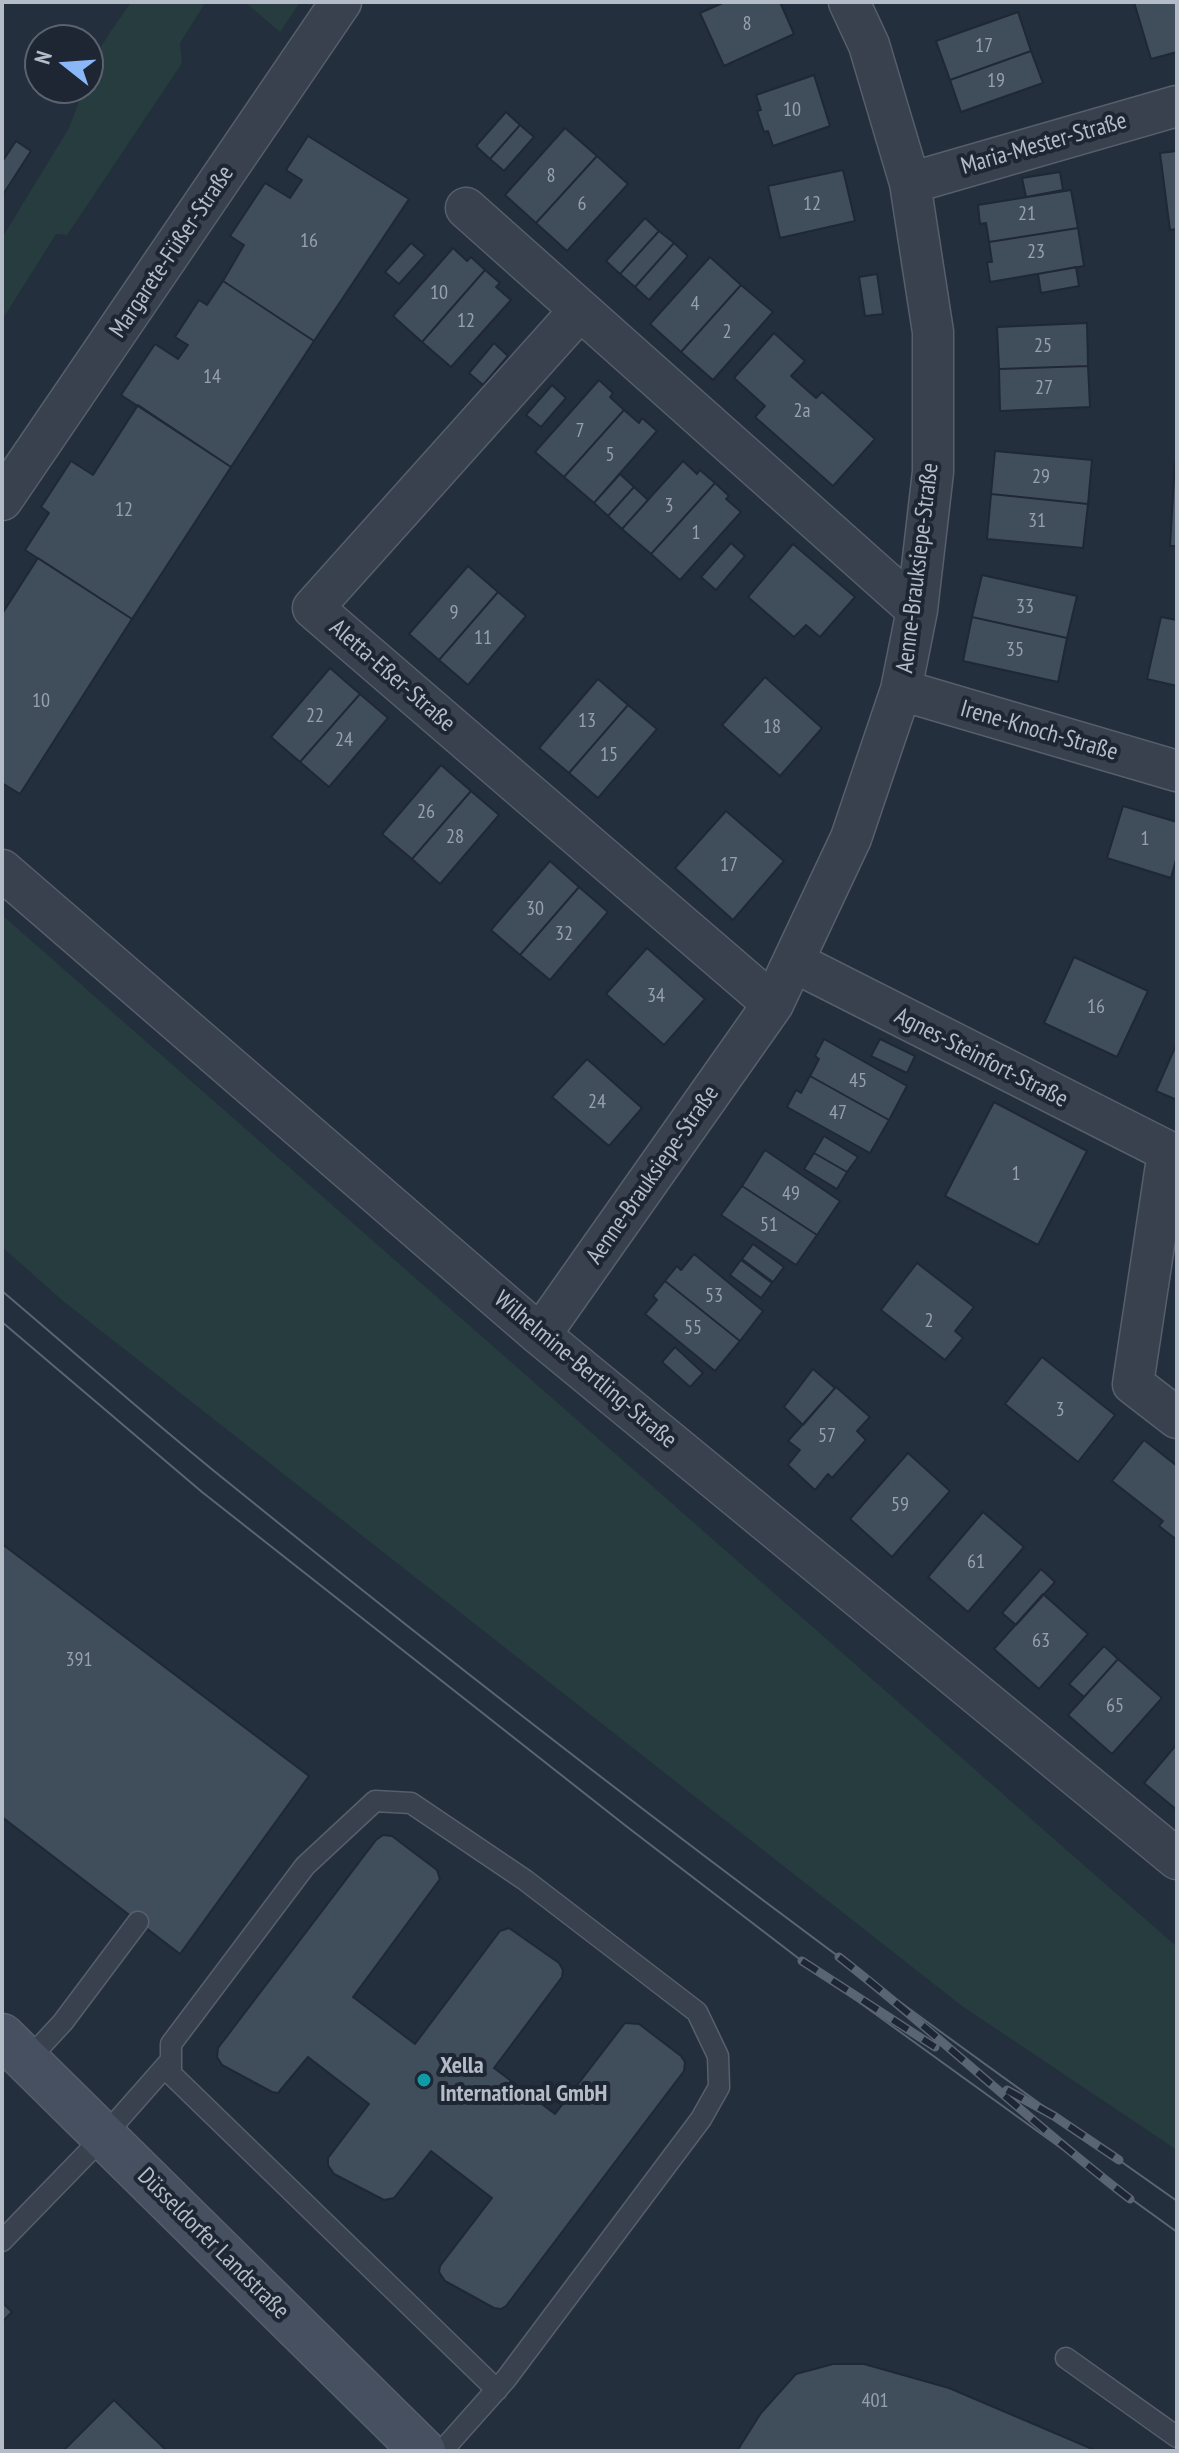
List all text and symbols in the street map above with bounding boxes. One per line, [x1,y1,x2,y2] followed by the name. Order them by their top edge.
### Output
[743,12,751,36] house number: 8
[24,24,104,104] north arrow
[975,34,993,58] house number: 17
[28,48,58,67] text: N
[987,69,1005,93] house number: 19
[783,98,801,122] house number: 10
[958,107,1130,181] street label: Maria-Mester-Straße
[104,160,240,344] street label: Margarete-Füßer-Straße
[547,164,555,188] house number: 8
[578,192,586,216] house number: 6
[803,192,821,216] house number: 12
[1018,202,1036,226] house number: 21
[300,229,318,253] house number: 16
[1027,240,1045,264] house number: 23
[430,281,448,305] house number: 10
[691,292,699,316] house number: 4
[457,309,475,333] house number: 12
[723,320,731,344] house number: 2
[1034,334,1052,358] house number: 25
[203,365,221,389] house number: 14
[1035,376,1053,400] house number: 27
[794,399,810,423] house number: 2a
[576,419,584,443] house number: 7
[606,443,614,467] house number: 5
[891,461,945,675] street label: Aenne-Brauksiepe-Straße
[1032,465,1050,489] house number: 29
[665,494,673,518] house number: 3
[115,498,133,522] house number: 12
[1028,509,1046,533] house number: 31
[692,521,700,545] house number: 1
[1016,595,1034,619] house number: 33
[450,601,458,625] house number: 9
[323,614,461,738] street label: Aletta-Eßer-Straße
[474,626,492,650] house number: 11
[1006,638,1024,662] house number: 35
[32,689,50,713] house number: 10
[957,695,1121,767] street label: Irene-Knoch-Straße
[306,704,324,728] house number: 22
[578,709,596,733] house number: 13
[763,715,781,739] house number: 18
[335,728,353,752] house number: 24
[600,743,618,767] house number: 15
[417,800,435,824] house number: 26
[446,825,464,849] house number: 28
[1141,827,1149,851] house number: 1
[720,853,738,877] house number: 17
[526,897,544,921] house number: 30
[555,922,573,946] house number: 32
[647,984,665,1008] house number: 34
[1087,995,1105,1019] house number: 16
[890,1002,1072,1114] street label: Agnes-Steinfort-Straße
[849,1069,867,1093] house number: 45
[581,1080,725,1270] street label: Aenne-Brauksiepe-Straße
[588,1090,606,1114] house number: 24
[829,1101,847,1125] house number: 47
[1012,1162,1020,1186] house number: 1
[782,1182,800,1206] house number: 49
[760,1213,778,1237] house number: 51
[705,1284,723,1308] house number: 53
[488,1285,682,1455] street label: Wilhelmine-Bertling-Straße
[925,1309,933,1333] house number: 2
[684,1316,702,1340] house number: 55
[1056,1398,1064,1422] house number: 3
[818,1424,836,1448] house number: 57
[891,1493,909,1517] house number: 59
[967,1550,985,1574] house number: 61
[1032,1629,1050,1653] house number: 63
[66,1648,92,1672] house number: 391
[1106,1694,1124,1718] house number: 65
[440,2052,607,2108] place label: Xella International GmbH
[415,2071,433,2089] marker: Xella International GmbH
[131,2162,295,2326] street label: Düsseldorfer Landstraße
[862,2389,888,2413] house number: 401

